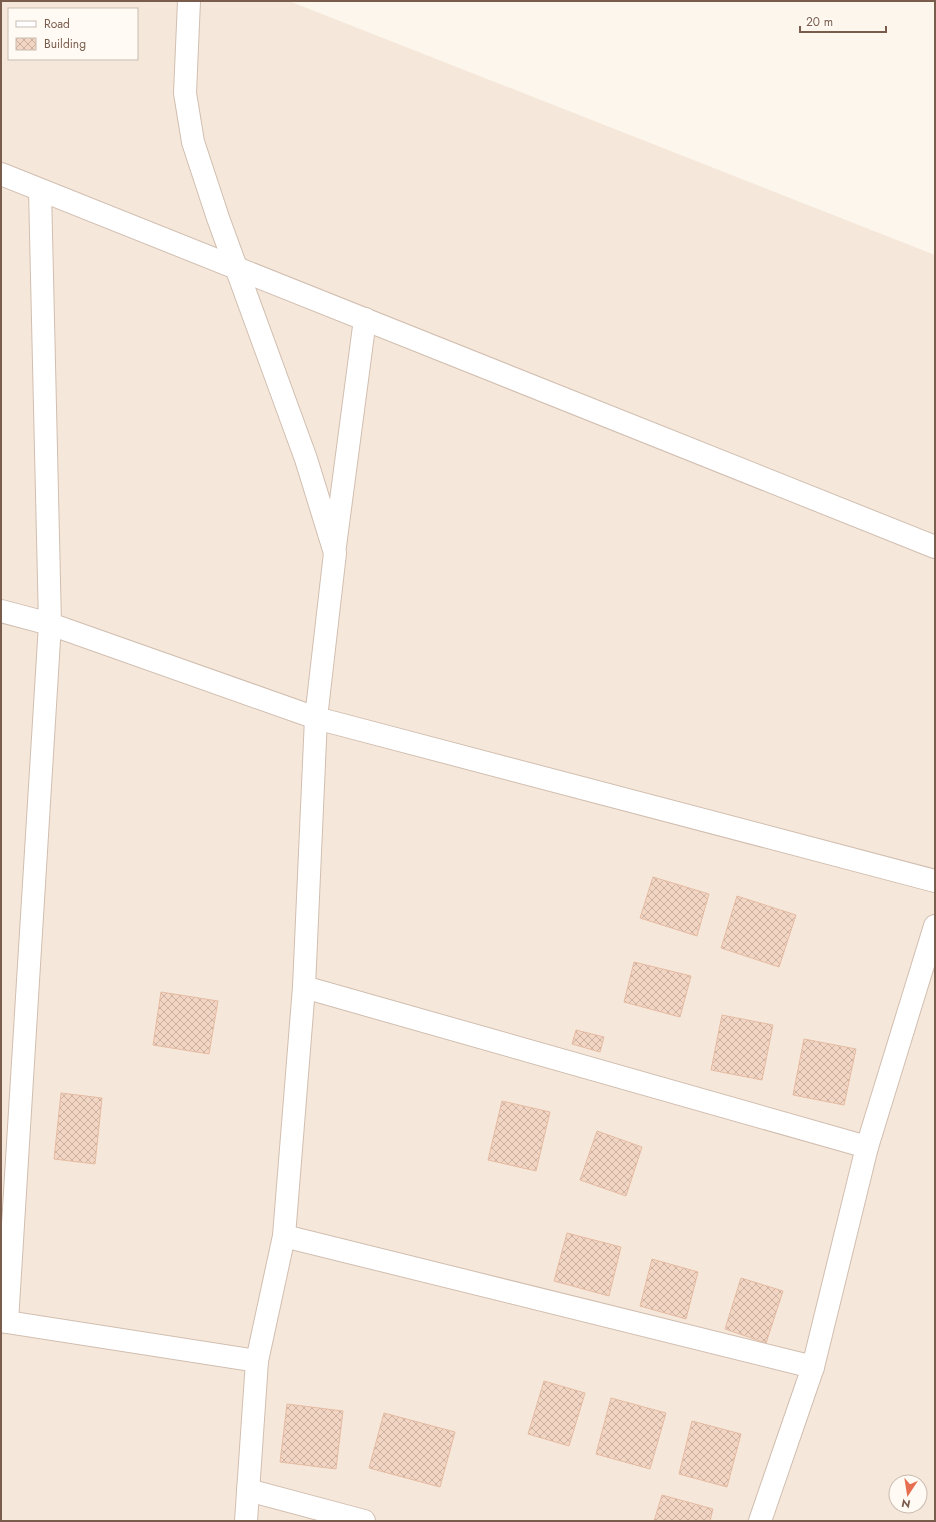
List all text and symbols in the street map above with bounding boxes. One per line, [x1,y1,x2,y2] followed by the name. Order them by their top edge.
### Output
[8,8,138,60] legend
[800,8,886,34] scale bar
[806,13,833,31] text: 20 m
[44,15,70,33] text: Road
[44,35,86,53] text: Building
[888,1474,928,1514] north arrow
[900,1495,912,1513] text: N

